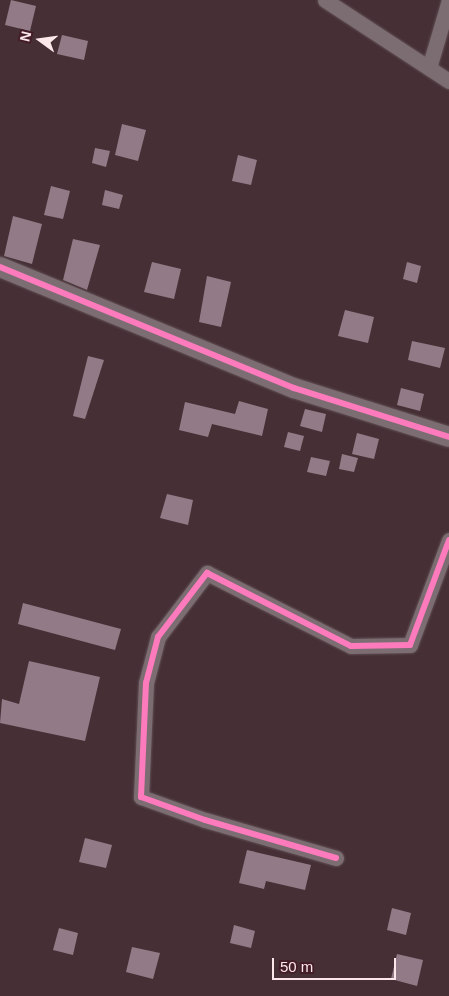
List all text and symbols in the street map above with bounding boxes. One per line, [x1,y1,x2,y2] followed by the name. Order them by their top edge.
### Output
[15,15,65,65] north arrow
[16,30,34,43] text: N
[274,948,398,980] scale bar
[280,958,313,975] text: 50 m

